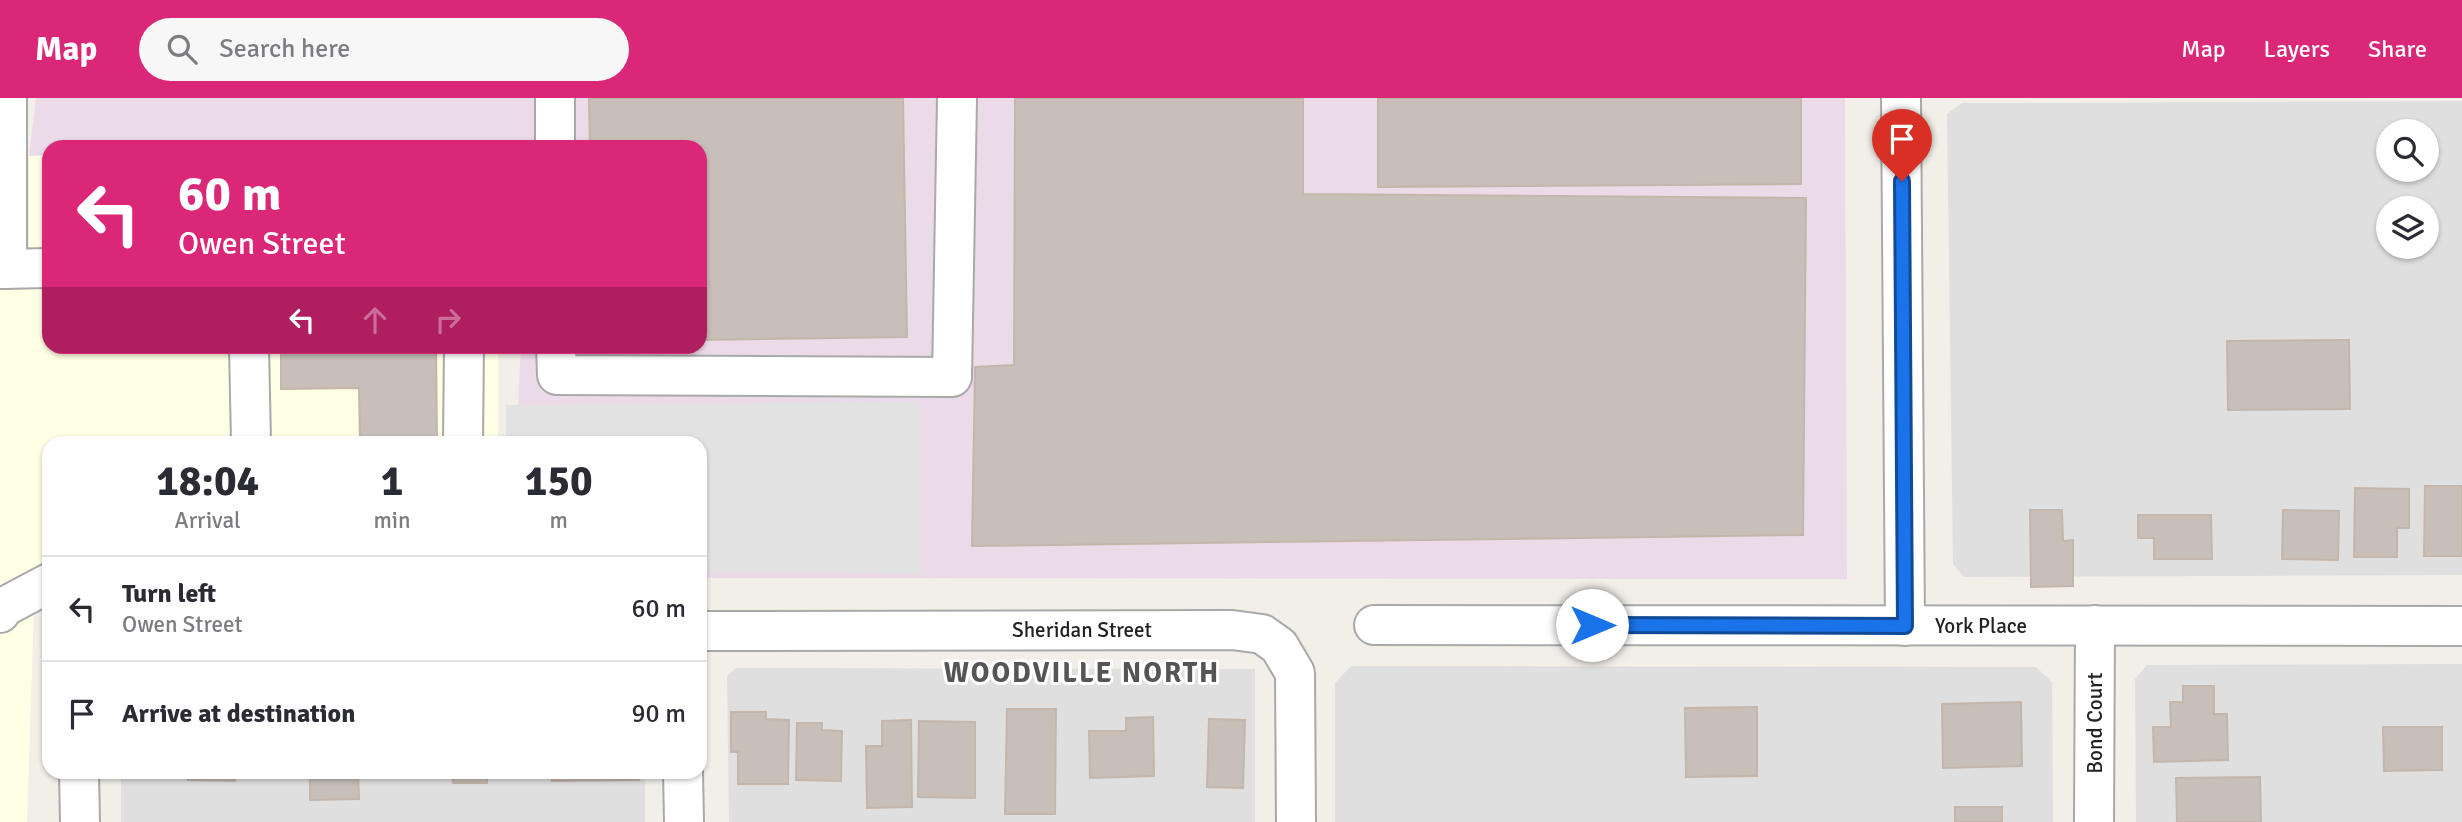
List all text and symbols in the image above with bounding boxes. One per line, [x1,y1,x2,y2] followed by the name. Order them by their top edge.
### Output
[139,18,629,81] search box
[35,29,97,70] text: Map
[163,30,201,68] icon: search
[219,33,350,65] text: Search here
[2181,34,2226,64] text: Map
[2264,34,2330,64] text: Layers
[2368,34,2427,64] text: Share
[1872,109,1932,181] pin
[2376,119,2439,259] map controls
[2376,119,2439,182] button: search
[1883,120,1921,158] icon: arrive
[178,164,281,224] text: 60 m
[63,168,154,259] icon: left
[2376,196,2439,259] button: layers
[178,224,346,263] text: Owen Street
[283,301,321,339] icon: left
[356,301,394,339] icon: ahead
[429,301,467,339] icon: right
[156,456,259,507] text: 18:04
[381,456,403,507] text: 1
[525,456,593,507] text: 150
[175,506,241,535] text: Arrival
[373,506,411,535] text: min
[550,506,568,535] text: m
[122,578,216,610] text: Turn left
[1555,588,1629,662] position arrow
[63,590,101,628] icon: left
[631,593,686,625] text: 60 m
[122,610,242,639] text: Owen Street
[1935,613,2027,639] street label: York Place
[1012,617,1152,643] street label: Sheridan Street
[944,656,1220,690] district label: WOODVILLE NORTH
[2082,672,2108,774] street label: Bond Court
[63,695,101,733] icon: arrive
[122,698,355,730] text: Arrive at destination
[631,698,686,730] text: 90 m

